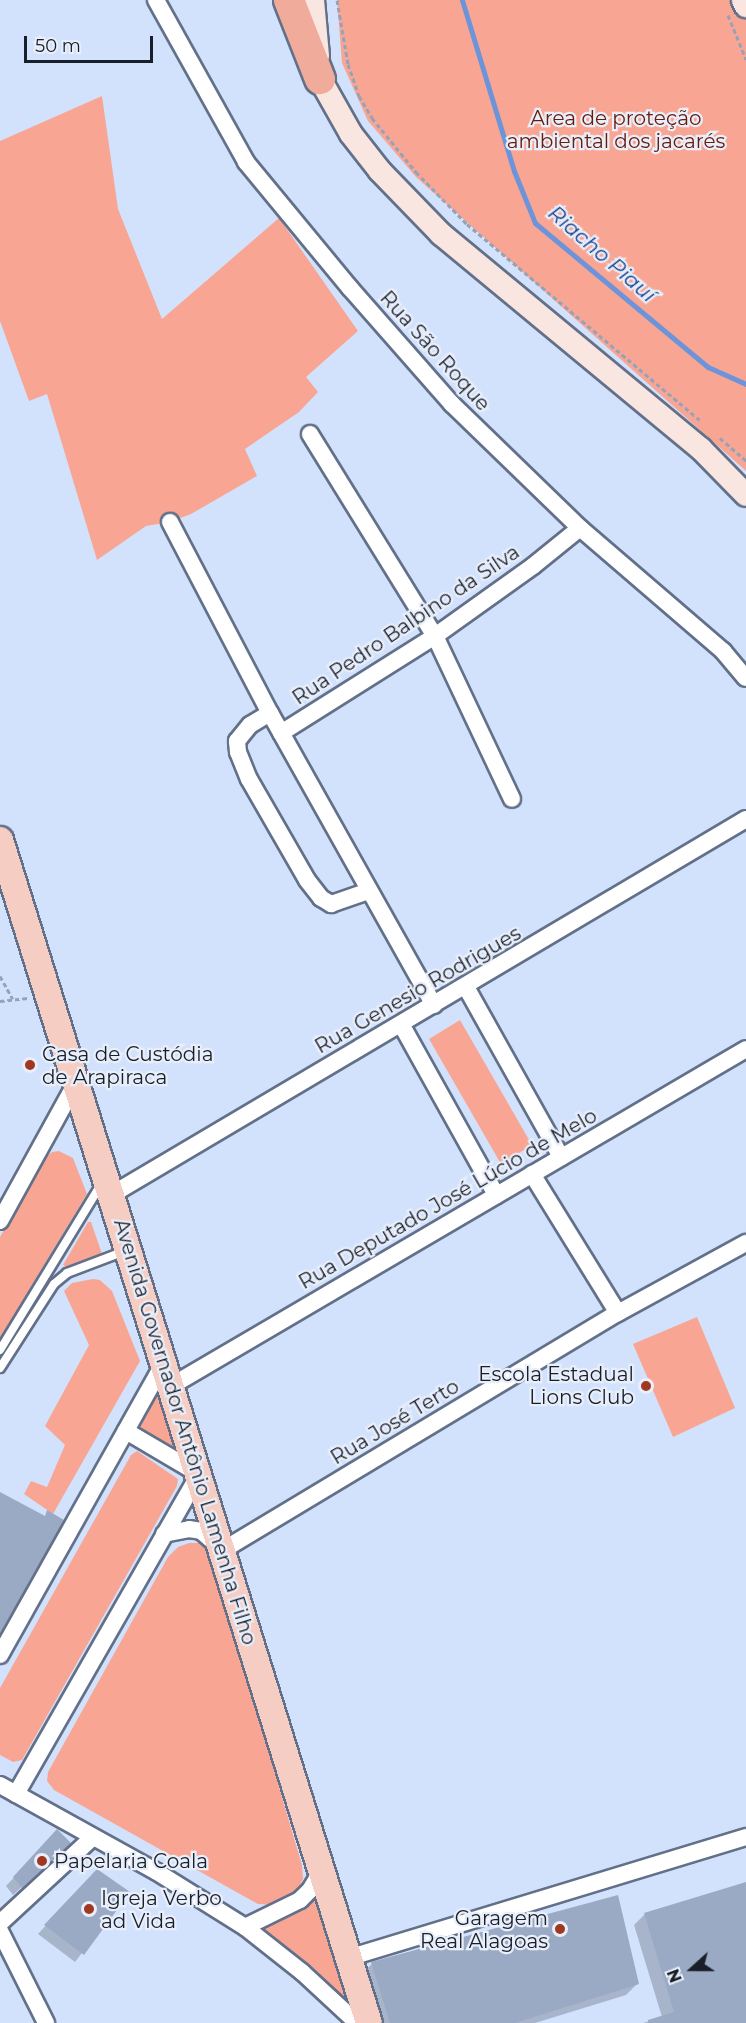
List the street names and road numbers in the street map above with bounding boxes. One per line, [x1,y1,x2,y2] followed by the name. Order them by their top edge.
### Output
[375,286,495,416] street label: Rua São Roque
[288,540,524,710] street label: Rua Pedro Balbino da Silva
[311,921,525,1059] street label: Rua Genesio Rodrigues
[295,1104,601,1294] street label: Rua Deputado José Lúcio de Melo
[109,1216,261,1648] street label: Avenida Governador Antônio Lamenha Filho
[326,1374,464,1470] street label: Rua José Terto

